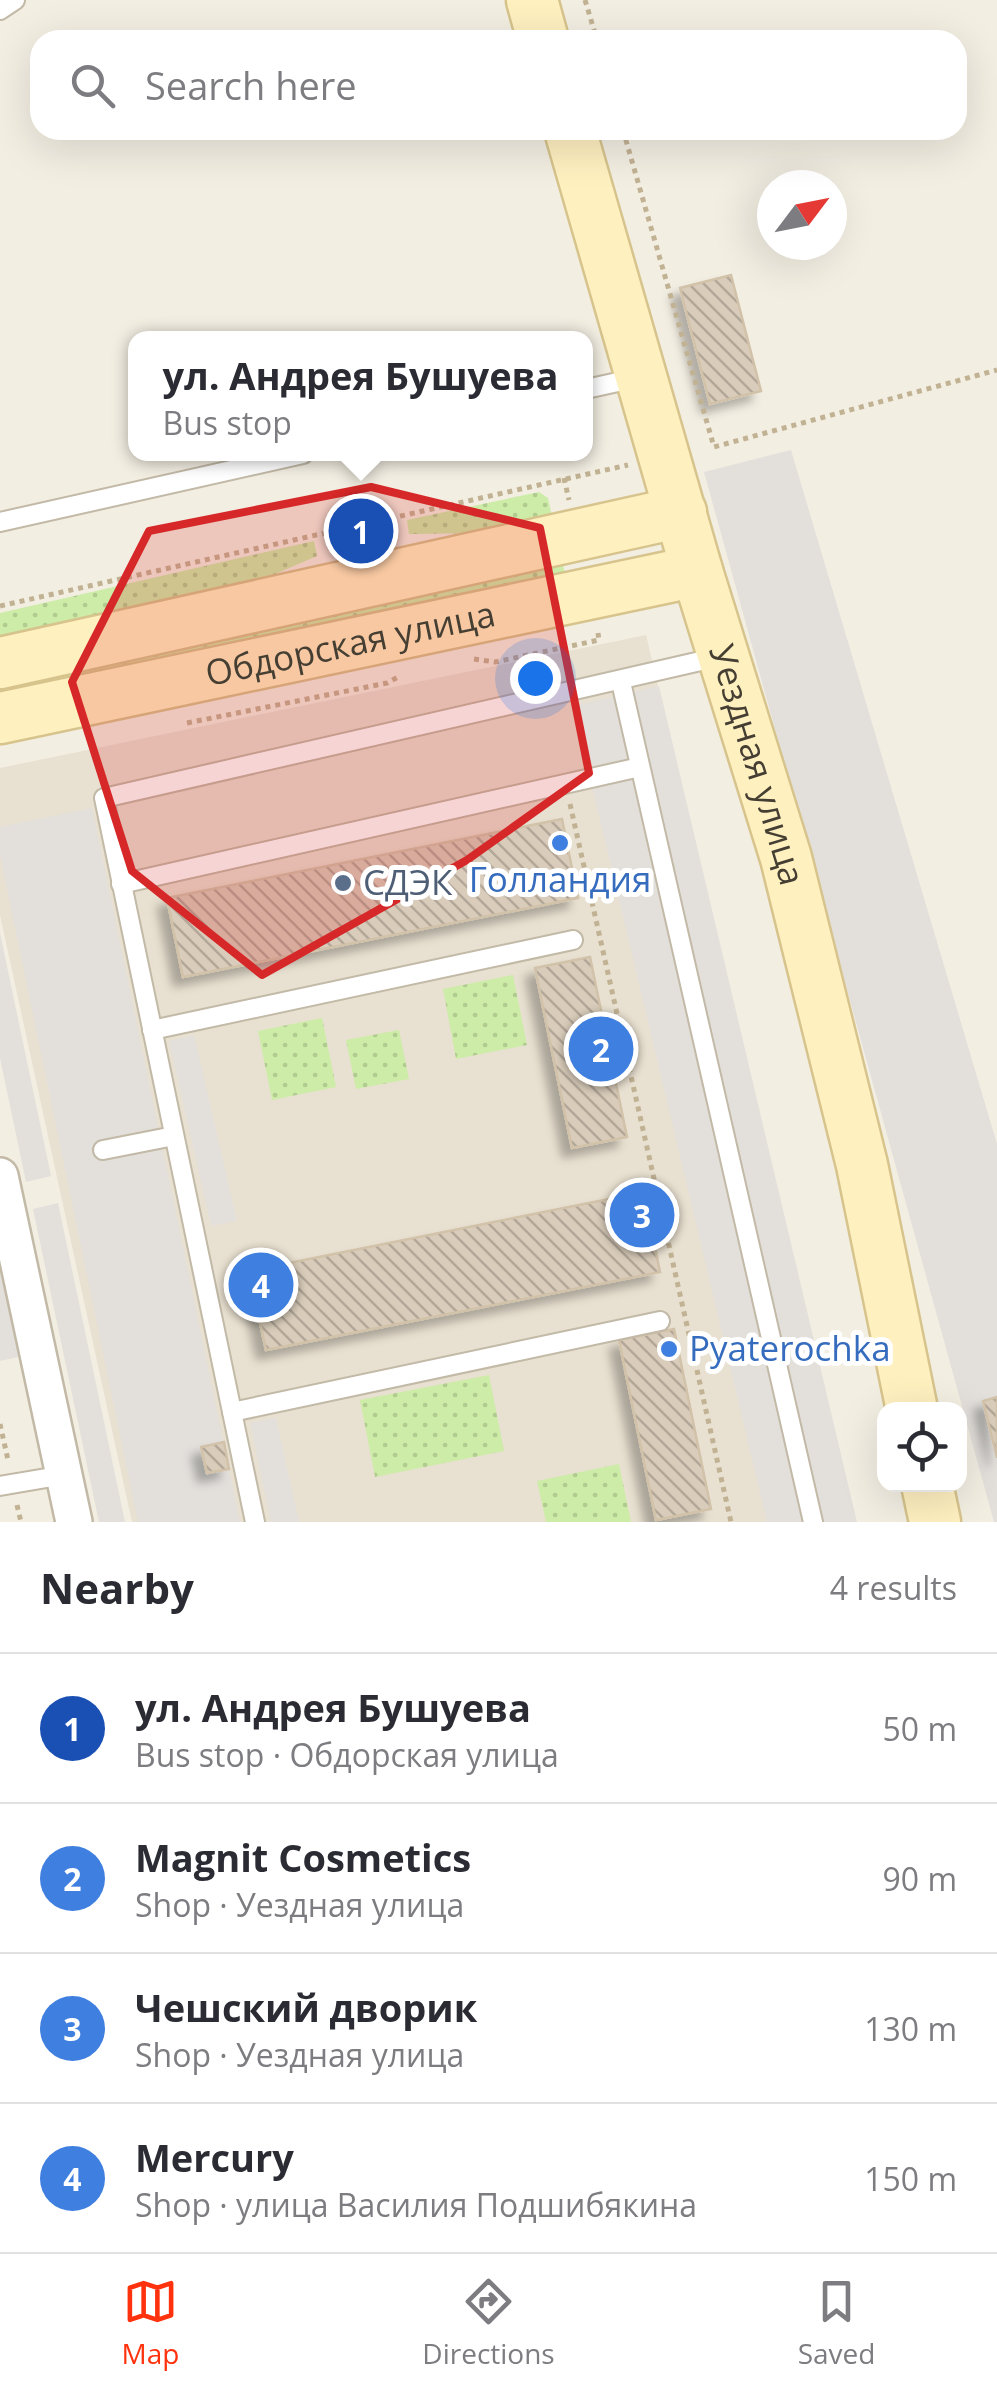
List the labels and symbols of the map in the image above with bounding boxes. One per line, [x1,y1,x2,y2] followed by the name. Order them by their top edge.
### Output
[757,170,847,260] north arrow
[328,494,394,568] pin: 1
[201,589,499,696] street label: Обдорская улица
[699,638,817,890] street label: Уездная улица
[510,653,561,704] your location
[549,832,571,854] marker: Голландия
[469,855,651,902] place label: Голландия
[363,858,453,905] place label: СДЭК
[332,872,354,894] marker: СДЭК
[568,1012,634,1086] pin: 2
[610,1178,674,1252] pin: 3
[228,1248,294,1322] pin: 4
[689,1324,891,1371] place label: Pyaterochka
[658,1338,680,1360] marker: Pyaterochka

